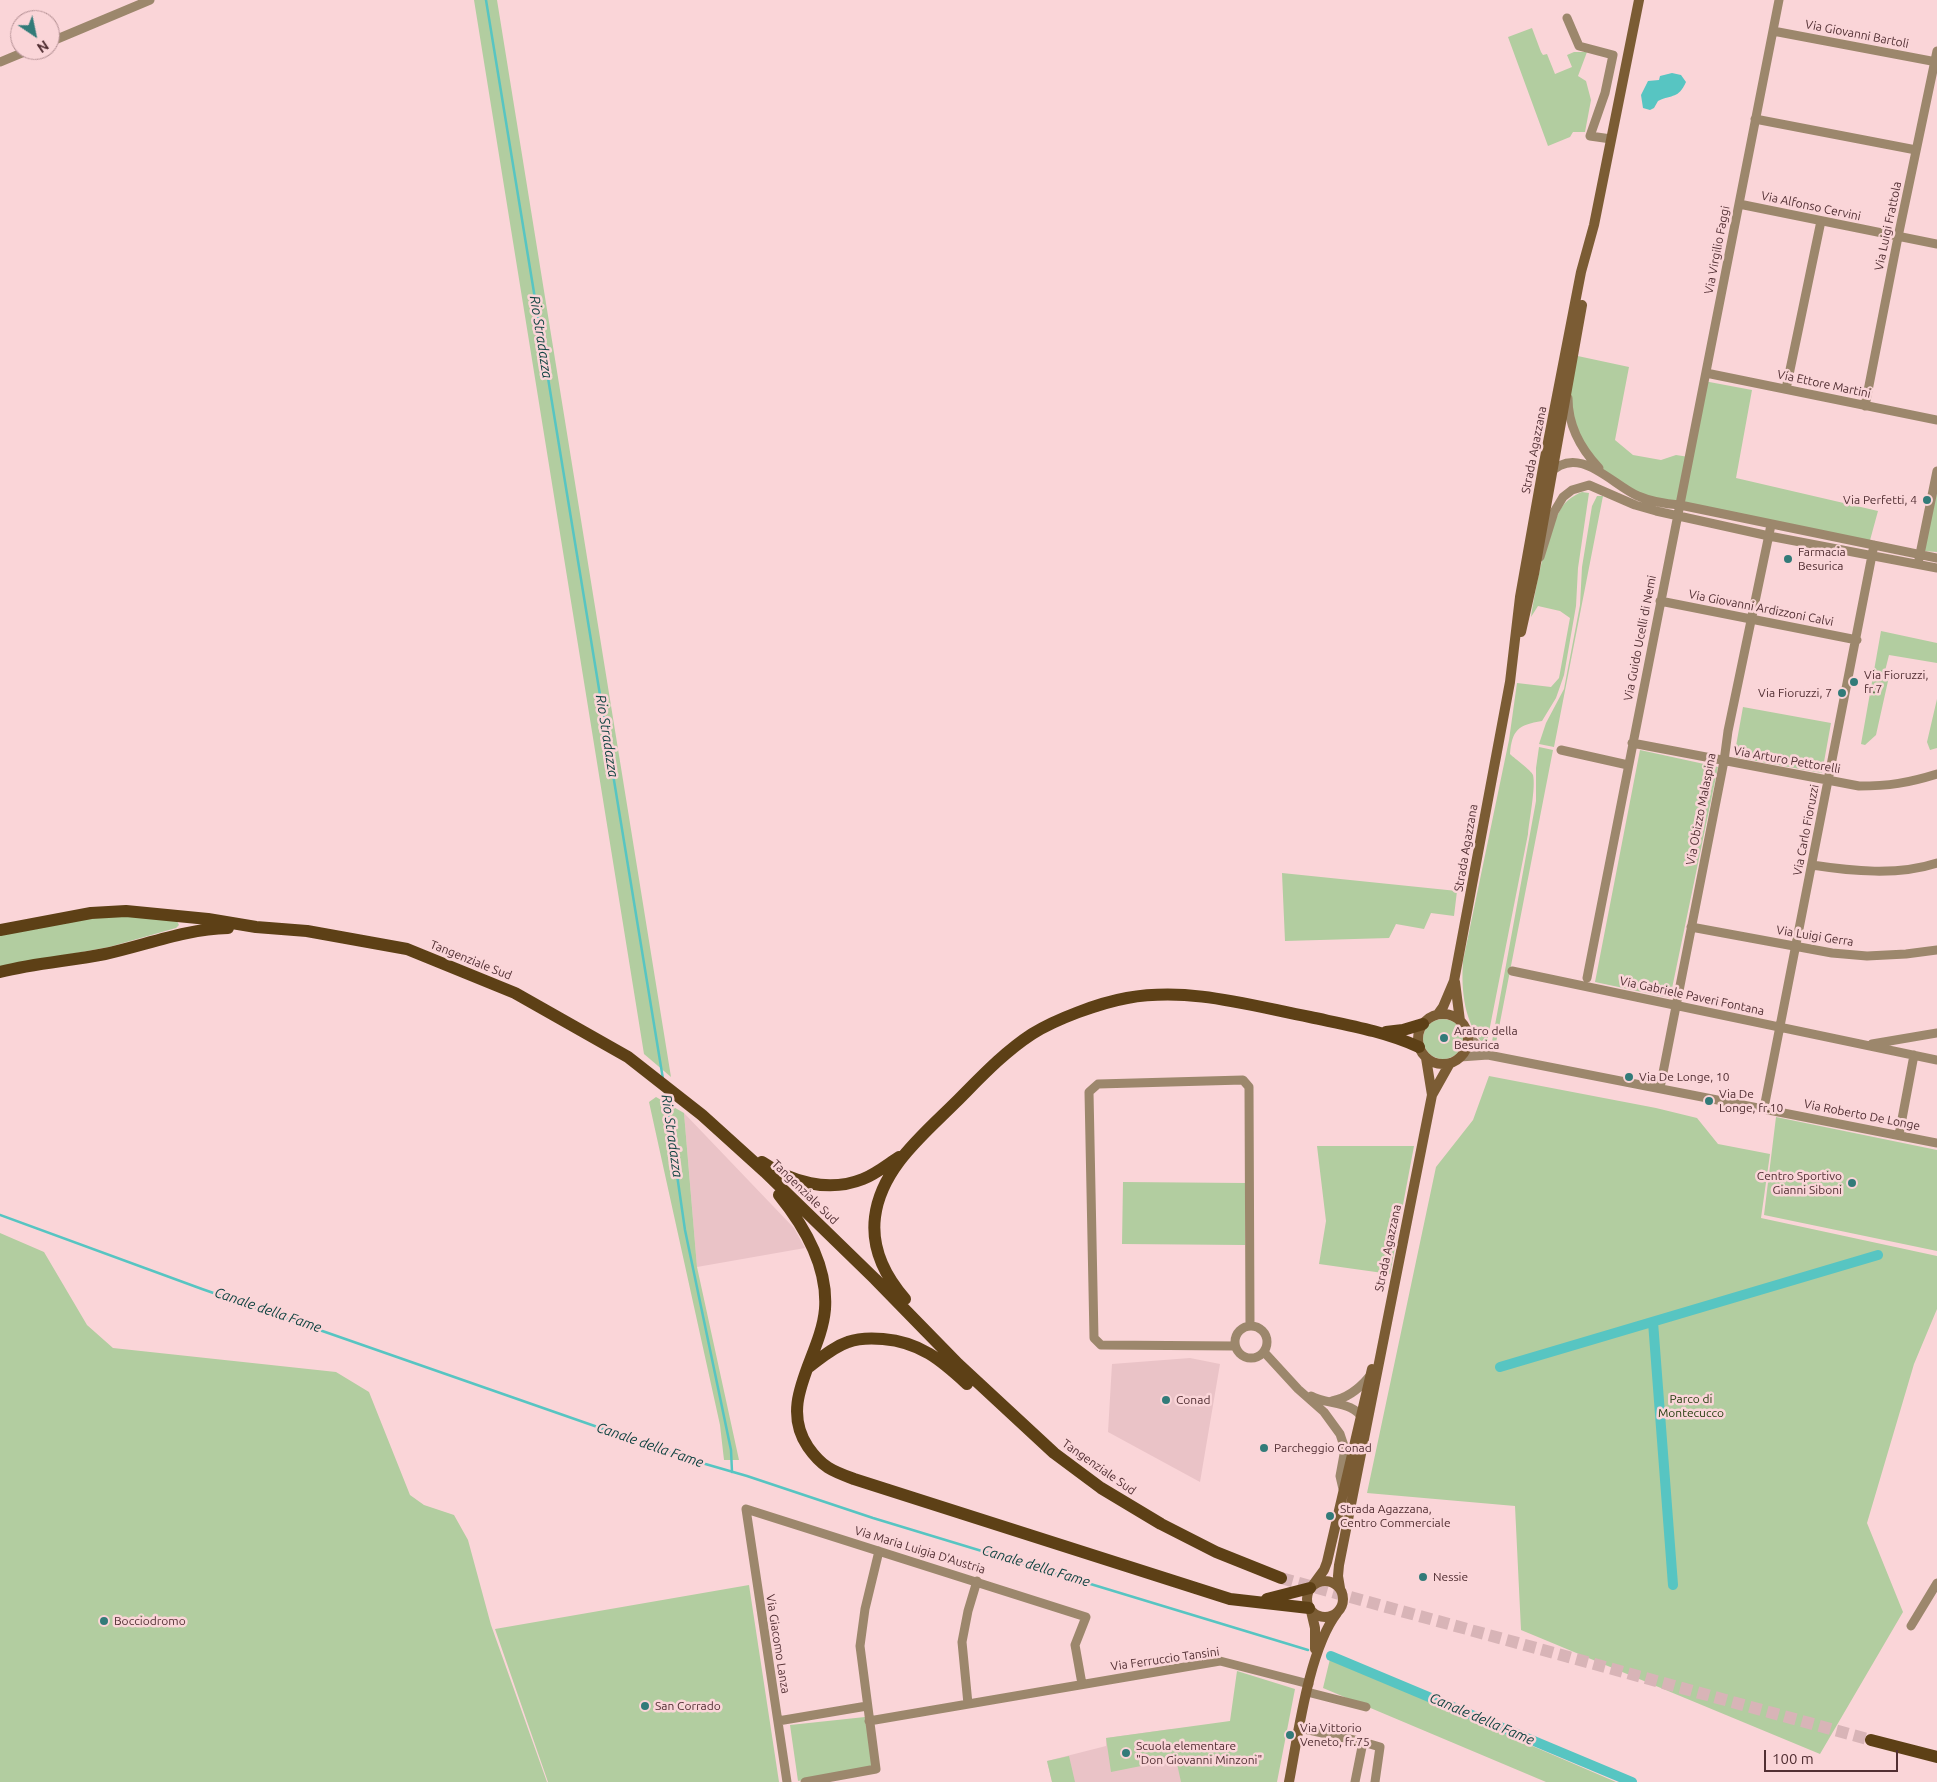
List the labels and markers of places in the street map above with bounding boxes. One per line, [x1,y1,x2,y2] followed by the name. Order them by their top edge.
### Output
[1843,493,1917,507] place label: Via Perfetti, 4
[1921,494,1933,506] marker: Via Perfetti, 4
[1798,545,1846,573] place label: Farmacia Besurica
[1782,553,1794,565] marker: Farmacia Besurica
[1864,668,1928,696] place label: Via Fioruzzi, fr.7
[1848,676,1860,688] marker: Via Fioruzzi, fr.7
[1758,686,1832,700] place label: Via Fioruzzi, 7
[1836,687,1848,699] marker: Via Fioruzzi, 7
[1454,1024,1518,1052] place label: Aratro della Besurica
[1438,1032,1450,1044] marker: Aratro della Besurica
[1639,1070,1729,1084] place label: Via De Longe, 10
[1623,1071,1635,1083] marker: Via De Longe, 10
[1719,1087,1783,1115] place label: Via De Longe, fr.10
[1703,1095,1715,1107] marker: Via De Longe, fr.10
[1757,1169,1842,1197] place label: Centro Sportivo Gianni Siboni
[1846,1177,1858,1189] marker: Centro Sportivo Gianni Siboni
[1176,1393,1210,1407] place label: Conad
[1160,1394,1172,1406] marker: Conad
[1274,1441,1372,1455] place label: Parcheggio Conad
[1258,1442,1270,1454] marker: Parcheggio Conad
[1340,1502,1451,1530] place label: Strada Agazzana, Centro Commerciale
[1324,1510,1336,1522] marker: Strada Agazzana, Centro Commerciale
[1433,1570,1468,1584] place label: Nessie
[1417,1571,1429,1583] marker: Nessie
[114,1614,186,1628] place label: Bocciodromo
[98,1615,110,1627] marker: Bocciodromo
[655,1699,721,1713] place label: San Corrado
[639,1700,651,1712] marker: San Corrado
[1300,1721,1370,1749] place label: Via Vittorio Veneto, fr.75
[1284,1729,1296,1741] marker: Via Vittorio Veneto, fr.75
[1136,1739,1262,1767] place label: Scuola elementare "Don Giovanni Minzoni"
[1120,1747,1132,1759] marker: Scuola elementare "Don Giovanni Minzoni"

